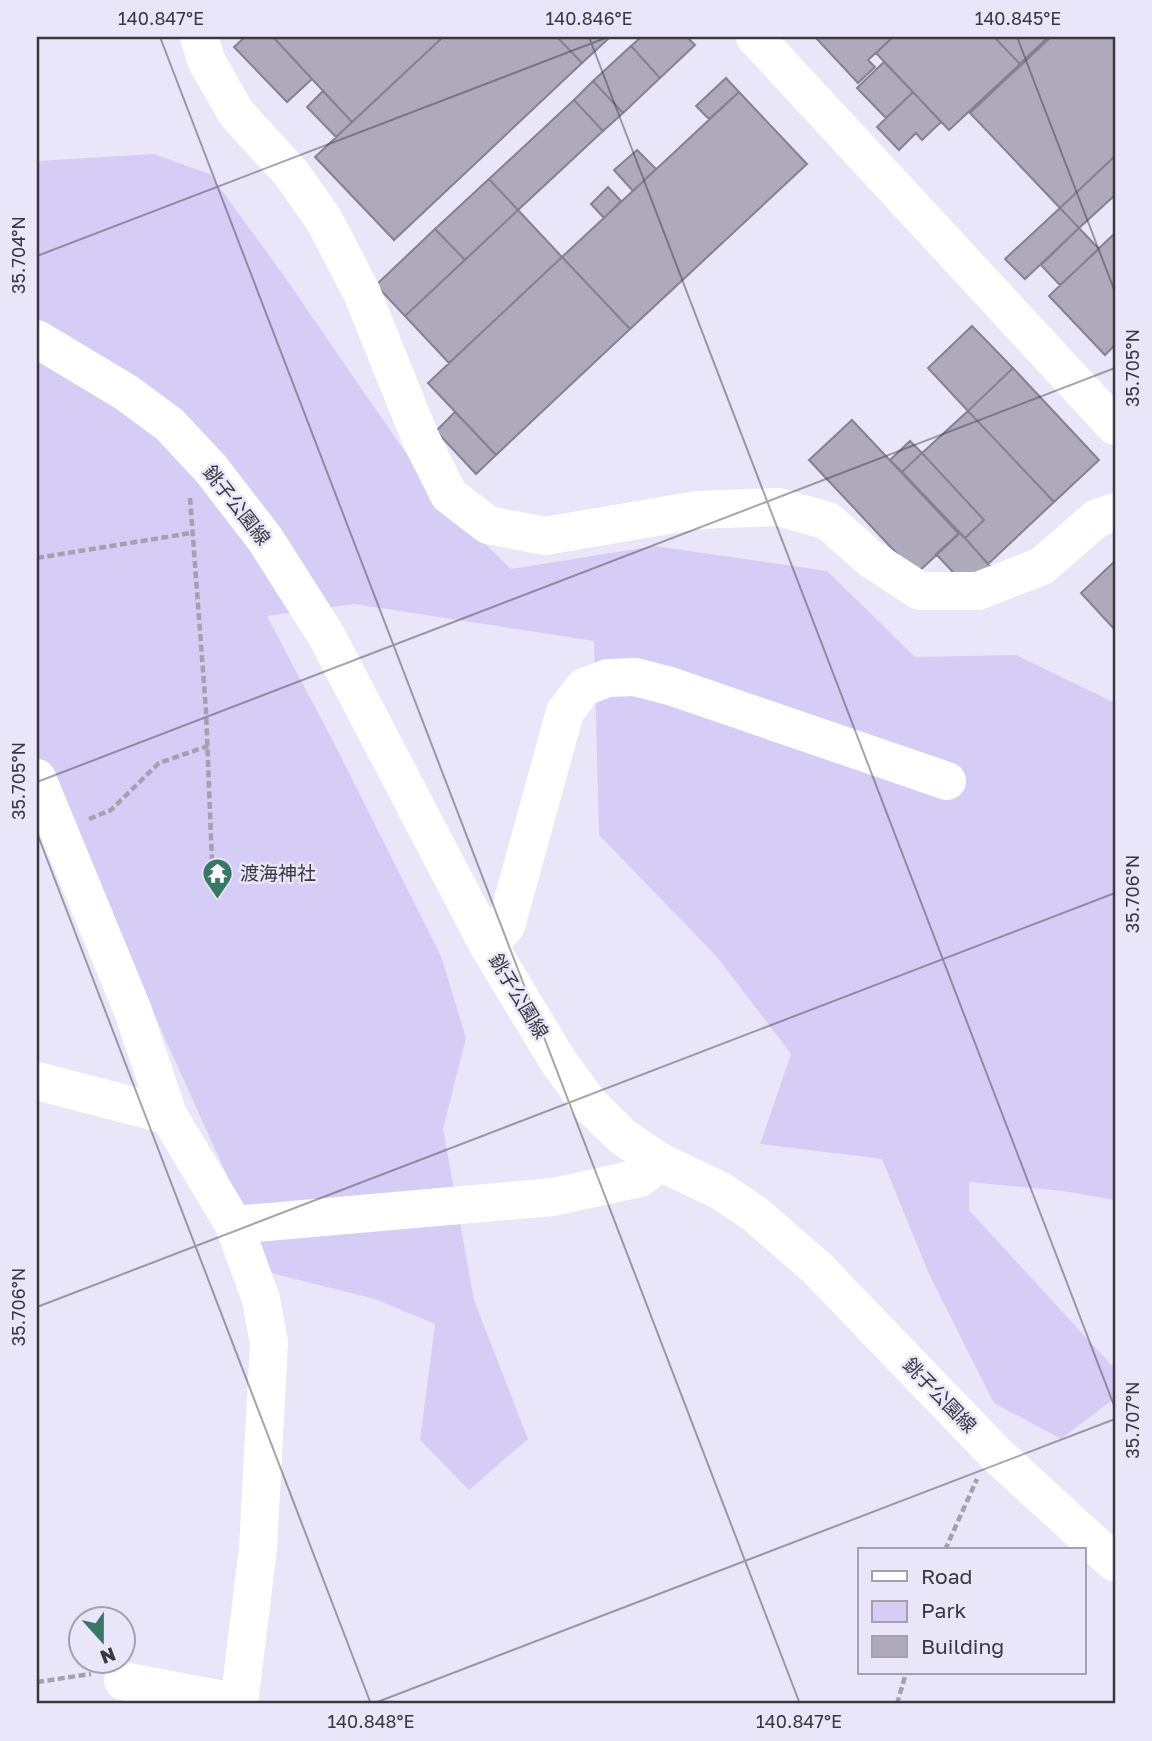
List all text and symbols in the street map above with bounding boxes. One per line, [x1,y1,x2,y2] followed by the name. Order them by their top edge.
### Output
[118,7,204,29] text: 140.847°E
[545,7,633,29] text: 140.846°E
[975,7,1061,29] text: 140.845°E
[7,216,29,294] text: 35.704°N
[1121,329,1143,407] text: 35.705°N
[199,460,276,549] street label: 銚子公園線
[7,742,29,820] text: 35.705°N
[1121,855,1143,933] text: 35.706°N
[200,856,234,900] temple icon: 渡海神社
[240,861,316,884] place label: 渡海神社
[485,949,554,1042] street label: 銚子公園線
[7,1268,29,1346] text: 35.706°N
[899,1352,982,1437] street label: 銚子公園線
[1121,1381,1143,1459] text: 35.707°N
[858,1548,1086,1674] legend
[921,1563,972,1589] text: Road
[921,1597,967,1623] text: Park
[66,1604,136,1674] north arrow
[921,1633,1004,1659] text: Building
[97,1643,119,1670] text: N
[327,1710,415,1732] text: 140.848°E
[756,1710,842,1732] text: 140.847°E

